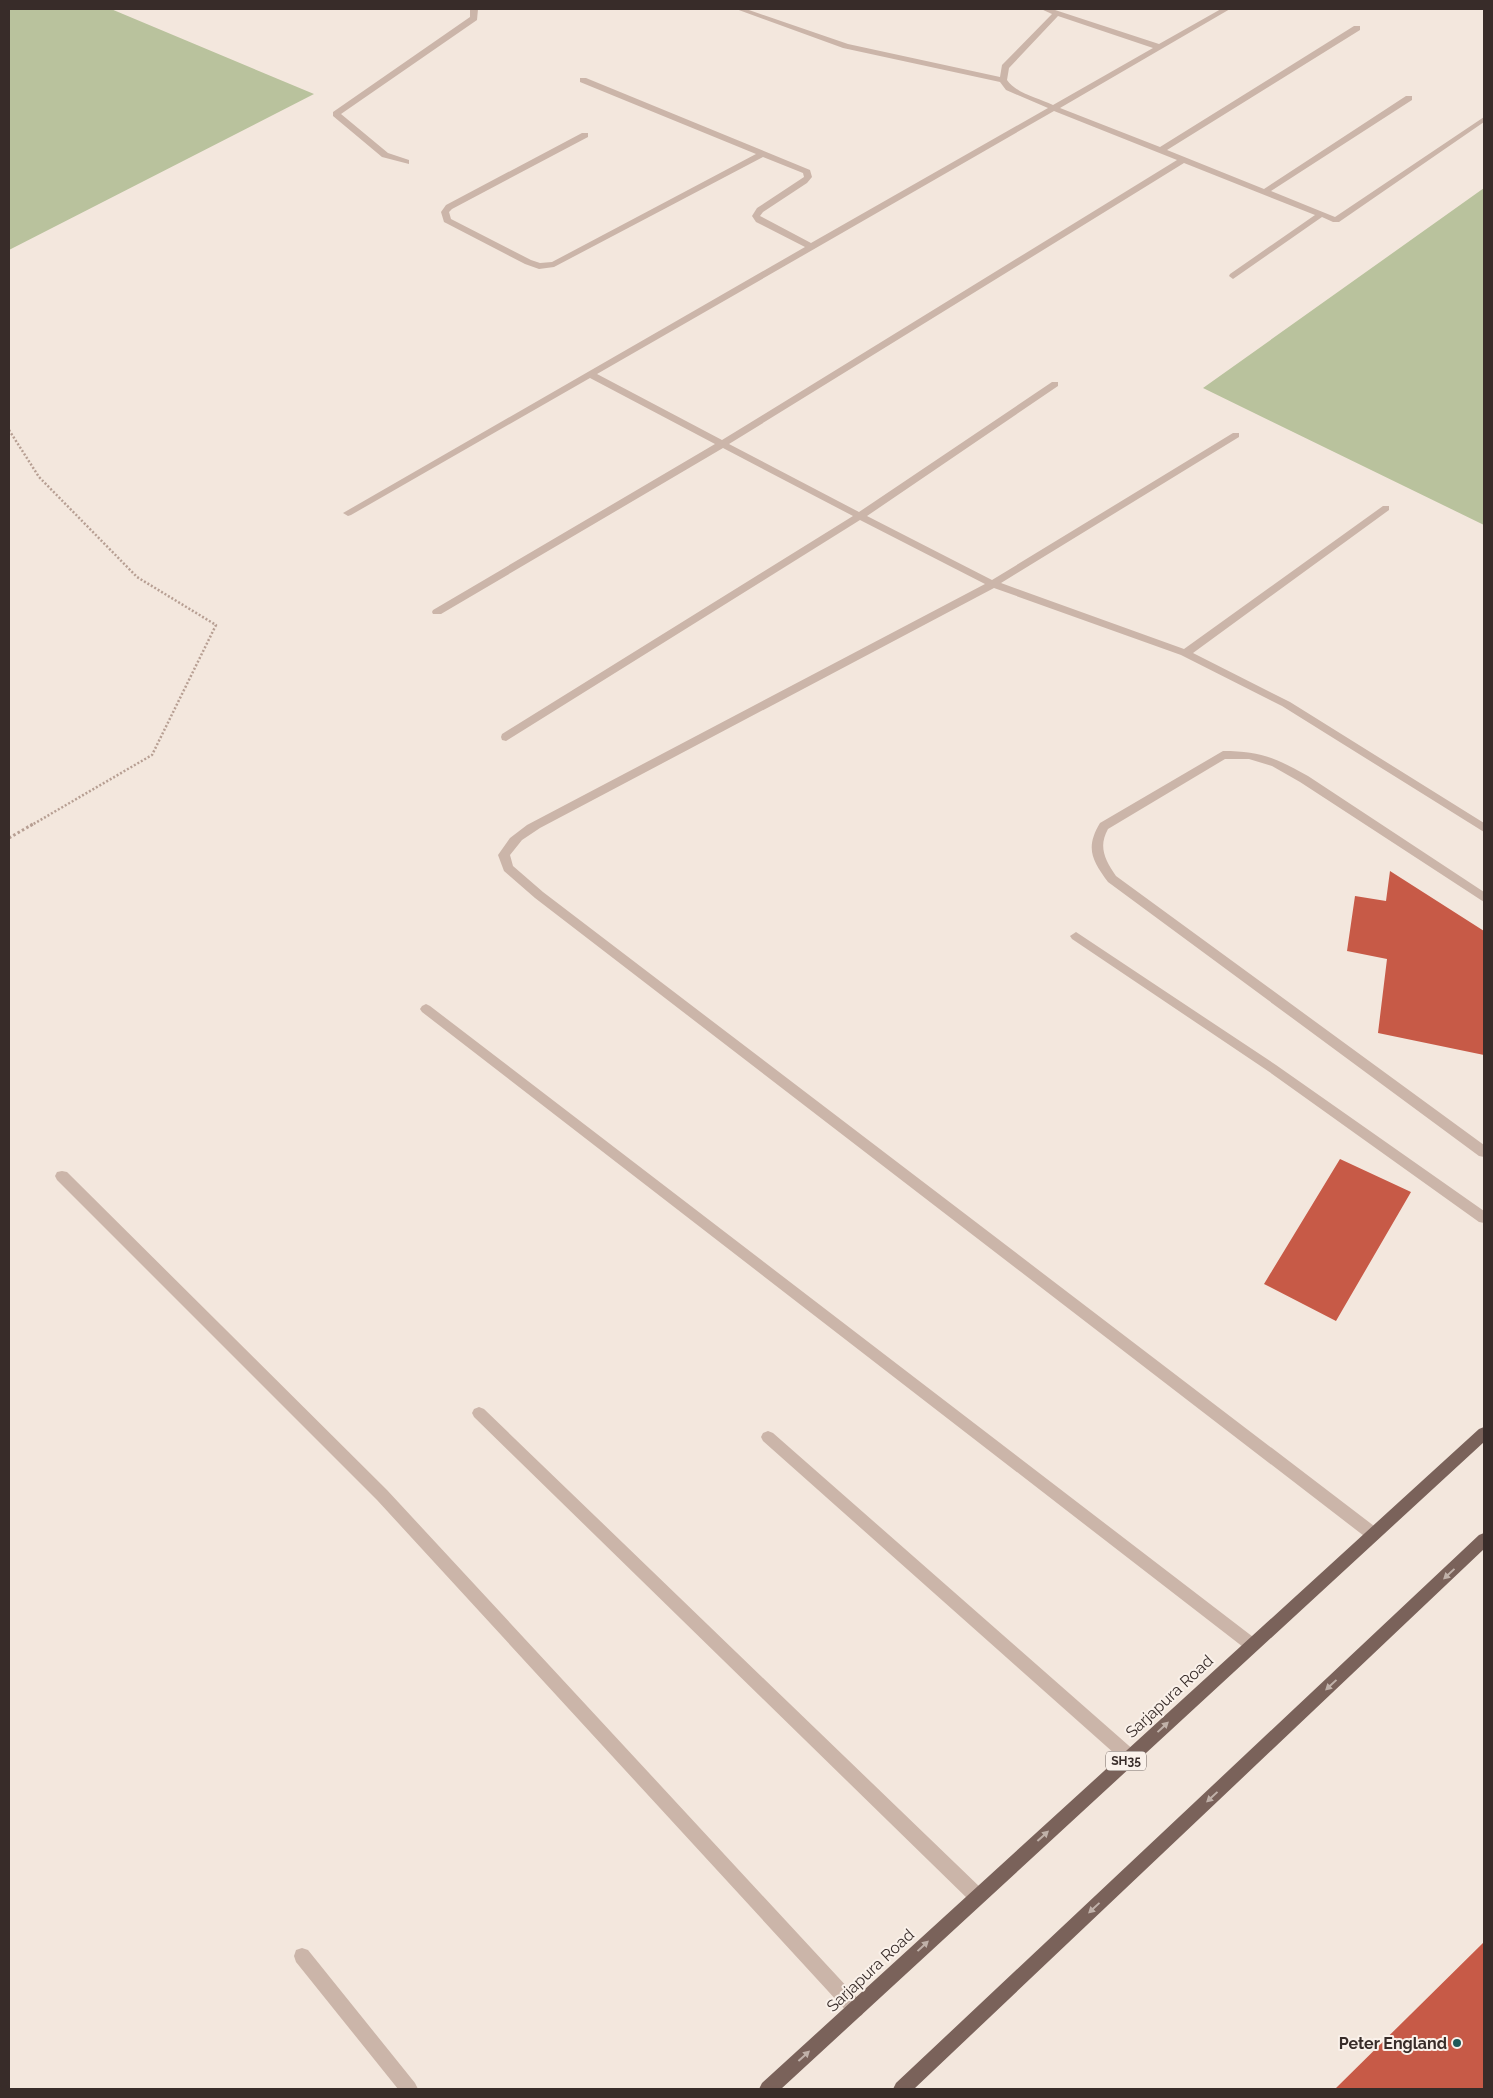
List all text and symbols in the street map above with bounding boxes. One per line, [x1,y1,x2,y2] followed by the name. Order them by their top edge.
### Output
[1443,1568,1455,1580] one-way arrow
[1122,1651,1217,1742] street label: Sarjapura Road
[1325,1679,1337,1691] one-way arrow
[1157,1721,1169,1733] one-way arrow
[1106,1752,1146,1770] road number: SH35
[1207,1791,1219,1803] one-way arrow
[1036,1830,1048,1842] one-way arrow
[1088,1902,1100,1914] one-way arrow
[823,1925,918,2016] street label: Sarjapura Road
[917,1940,929,1952] one-way arrow
[1339,2034,1447,2053] place label: Peter England
[1451,2037,1463,2049] marker: Peter England
[798,2050,810,2062] one-way arrow

